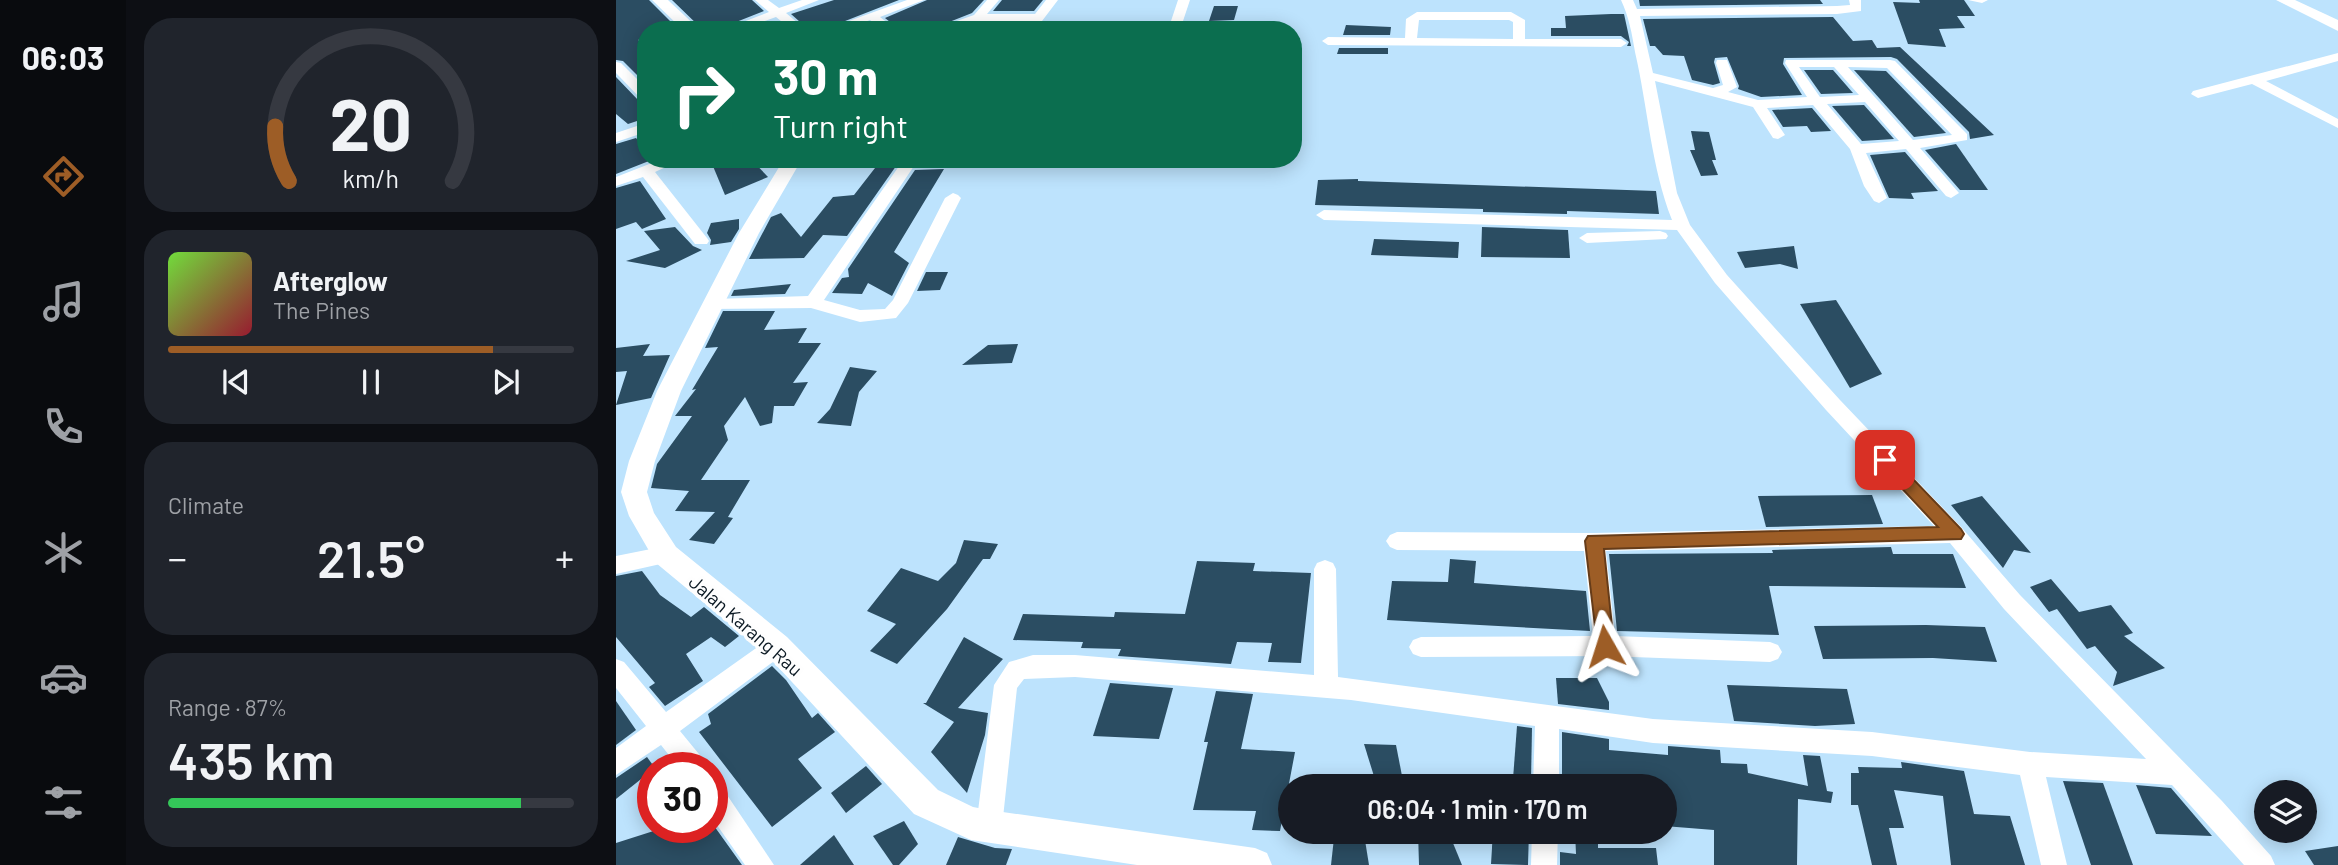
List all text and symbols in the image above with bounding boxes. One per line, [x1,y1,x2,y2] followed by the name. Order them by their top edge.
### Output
[22,38,104,76] text: 06:03
[773,46,878,105] text: 30 m
[658,49,749,140] icon: right
[330,78,412,166] text: 20
[773,106,908,144] text: Turn right
[39,152,88,201] icon: directions
[343,163,399,193] text: km/h
[273,265,388,296] text: Afterglow
[39,277,88,326] icon: music
[273,296,370,324] text: The Pines
[217,363,255,401] icon: previous
[352,363,390,401] icon: pause
[487,363,525,401] icon: next
[39,402,88,451] icon: phone
[1855,430,1915,490] pin
[1866,441,1904,479] icon: arrive
[168,491,244,519] text: Climate
[317,526,425,588] text: 21.5°
[39,528,88,577] icon: climate
[168,534,187,580] text: −
[555,534,574,580] text: +
[685,570,807,680] street label: Jalan Karang Rau
[1568,609,1642,683] position arrow
[39,653,88,702] icon: car
[168,693,287,721] text: Range · 87%
[168,728,334,790] text: 435 km
[637,752,728,843] speed limit sign: 30
[39,778,88,827] icon: filters
[2254,780,2317,843] map controls
[2254,780,2317,843] button: layers
[1367,793,1588,824] text: 06:04 · 1 min · 170 m

